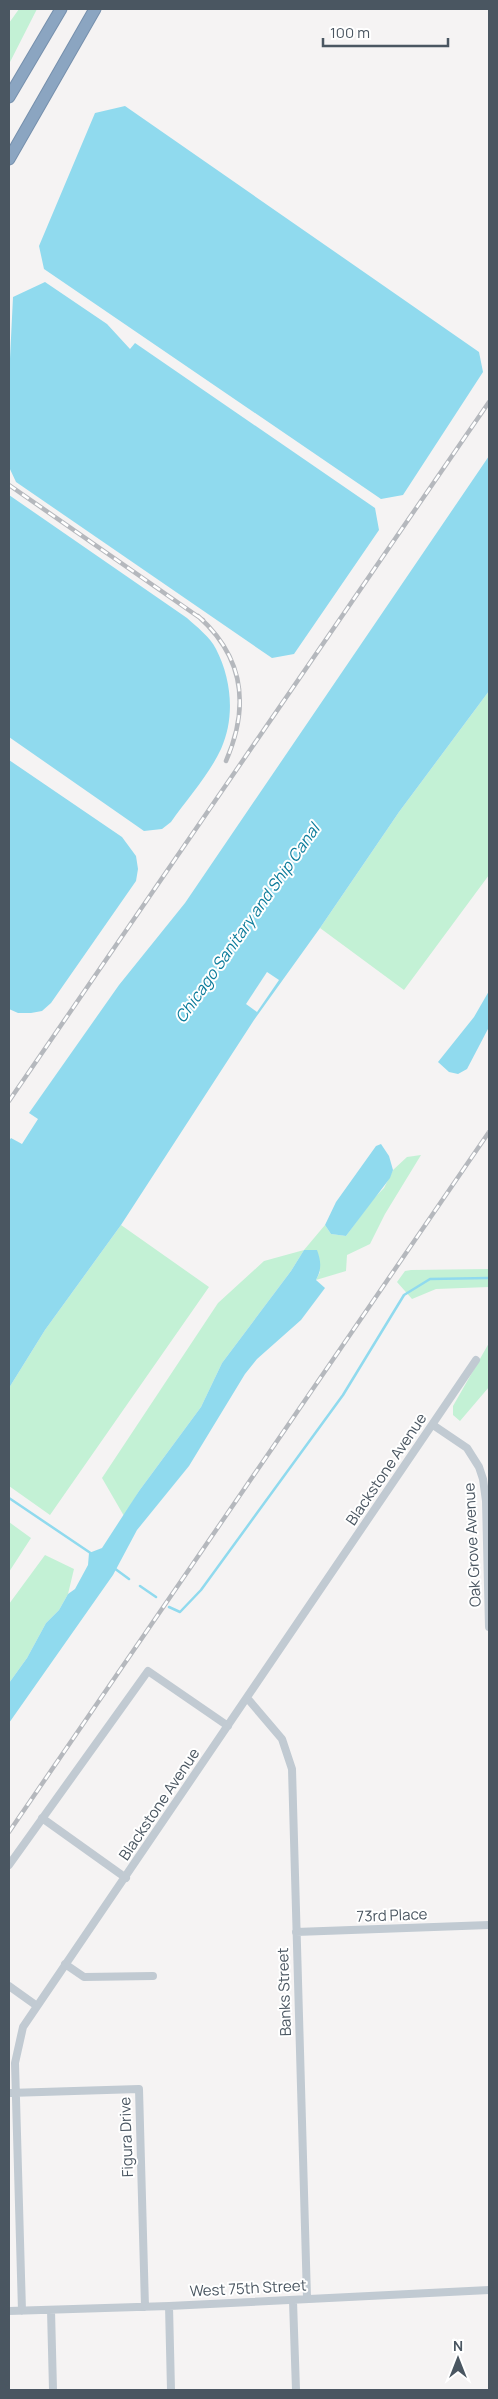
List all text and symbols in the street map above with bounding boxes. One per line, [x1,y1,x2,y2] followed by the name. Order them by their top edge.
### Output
[323,15,448,47] scale bar
[330,22,370,43] text: 100 m
[170,817,326,1027] water label: Chicago Sanitary and Ship Canal
[341,1409,431,1529] street label: Blackstone Avenue
[458,1482,486,1608] street label: Oak Grove Avenue
[114,1744,204,1864] street label: Blackstone Avenue
[356,1903,428,1927] street label: 73rd Place
[272,1947,296,2037] street label: Banks Street
[114,2096,138,2178] street label: Figura Drive
[189,2274,307,2302] street label: West 75th Street
[433,2334,483,2384] north arrow
[453,2336,463,2355] text: N

